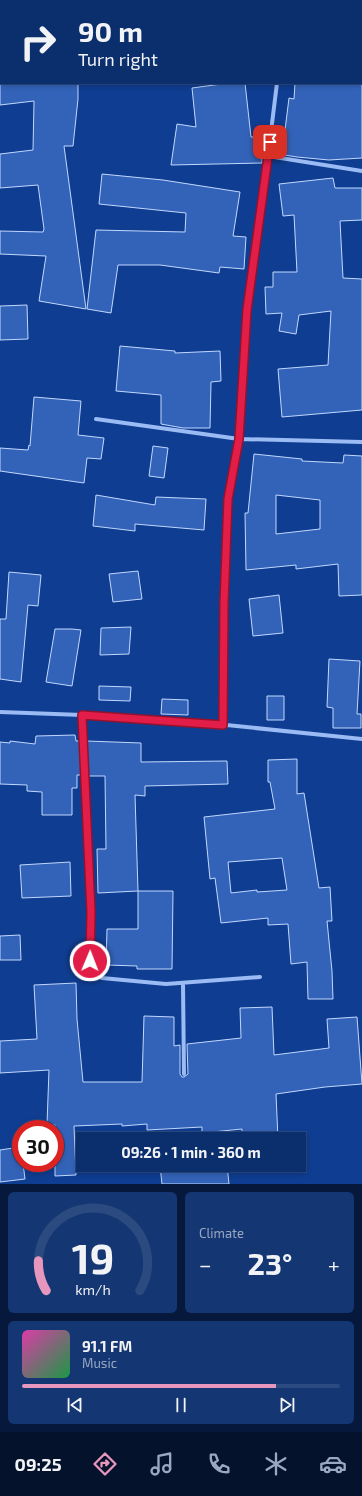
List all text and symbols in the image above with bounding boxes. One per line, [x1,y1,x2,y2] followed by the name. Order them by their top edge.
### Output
[78,14,143,48] text: 90 m
[12,16,64,68] icon: right
[78,48,158,70] text: Turn right
[253,125,287,159] pin
[259,131,281,153] icon: arrive
[69,940,111,982] position arrow
[12,1120,64,1172] speed limit sign: 30
[121,1143,261,1161] text: 09:26 · 1 min · 360 m
[199,1225,244,1241] text: Climate
[71,1231,114,1281] text: 19
[247,1245,292,1281] text: 23°
[199,1251,212,1277] text: −
[328,1251,340,1277] text: +
[75,1280,110,1297] text: km/h
[82,1337,132,1355] text: 91.1 FM
[82,1355,117,1371] text: Music
[64,1394,86,1416] icon: previous
[170,1394,192,1416] icon: pause
[276,1394,298,1416] icon: next
[91,1450,119,1478] icon: directions
[148,1450,176,1478] icon: music
[205,1450,233,1478] icon: phone
[262,1450,290,1478] icon: climate
[319,1450,347,1478] icon: car
[15,1453,62,1475] text: 09:25

